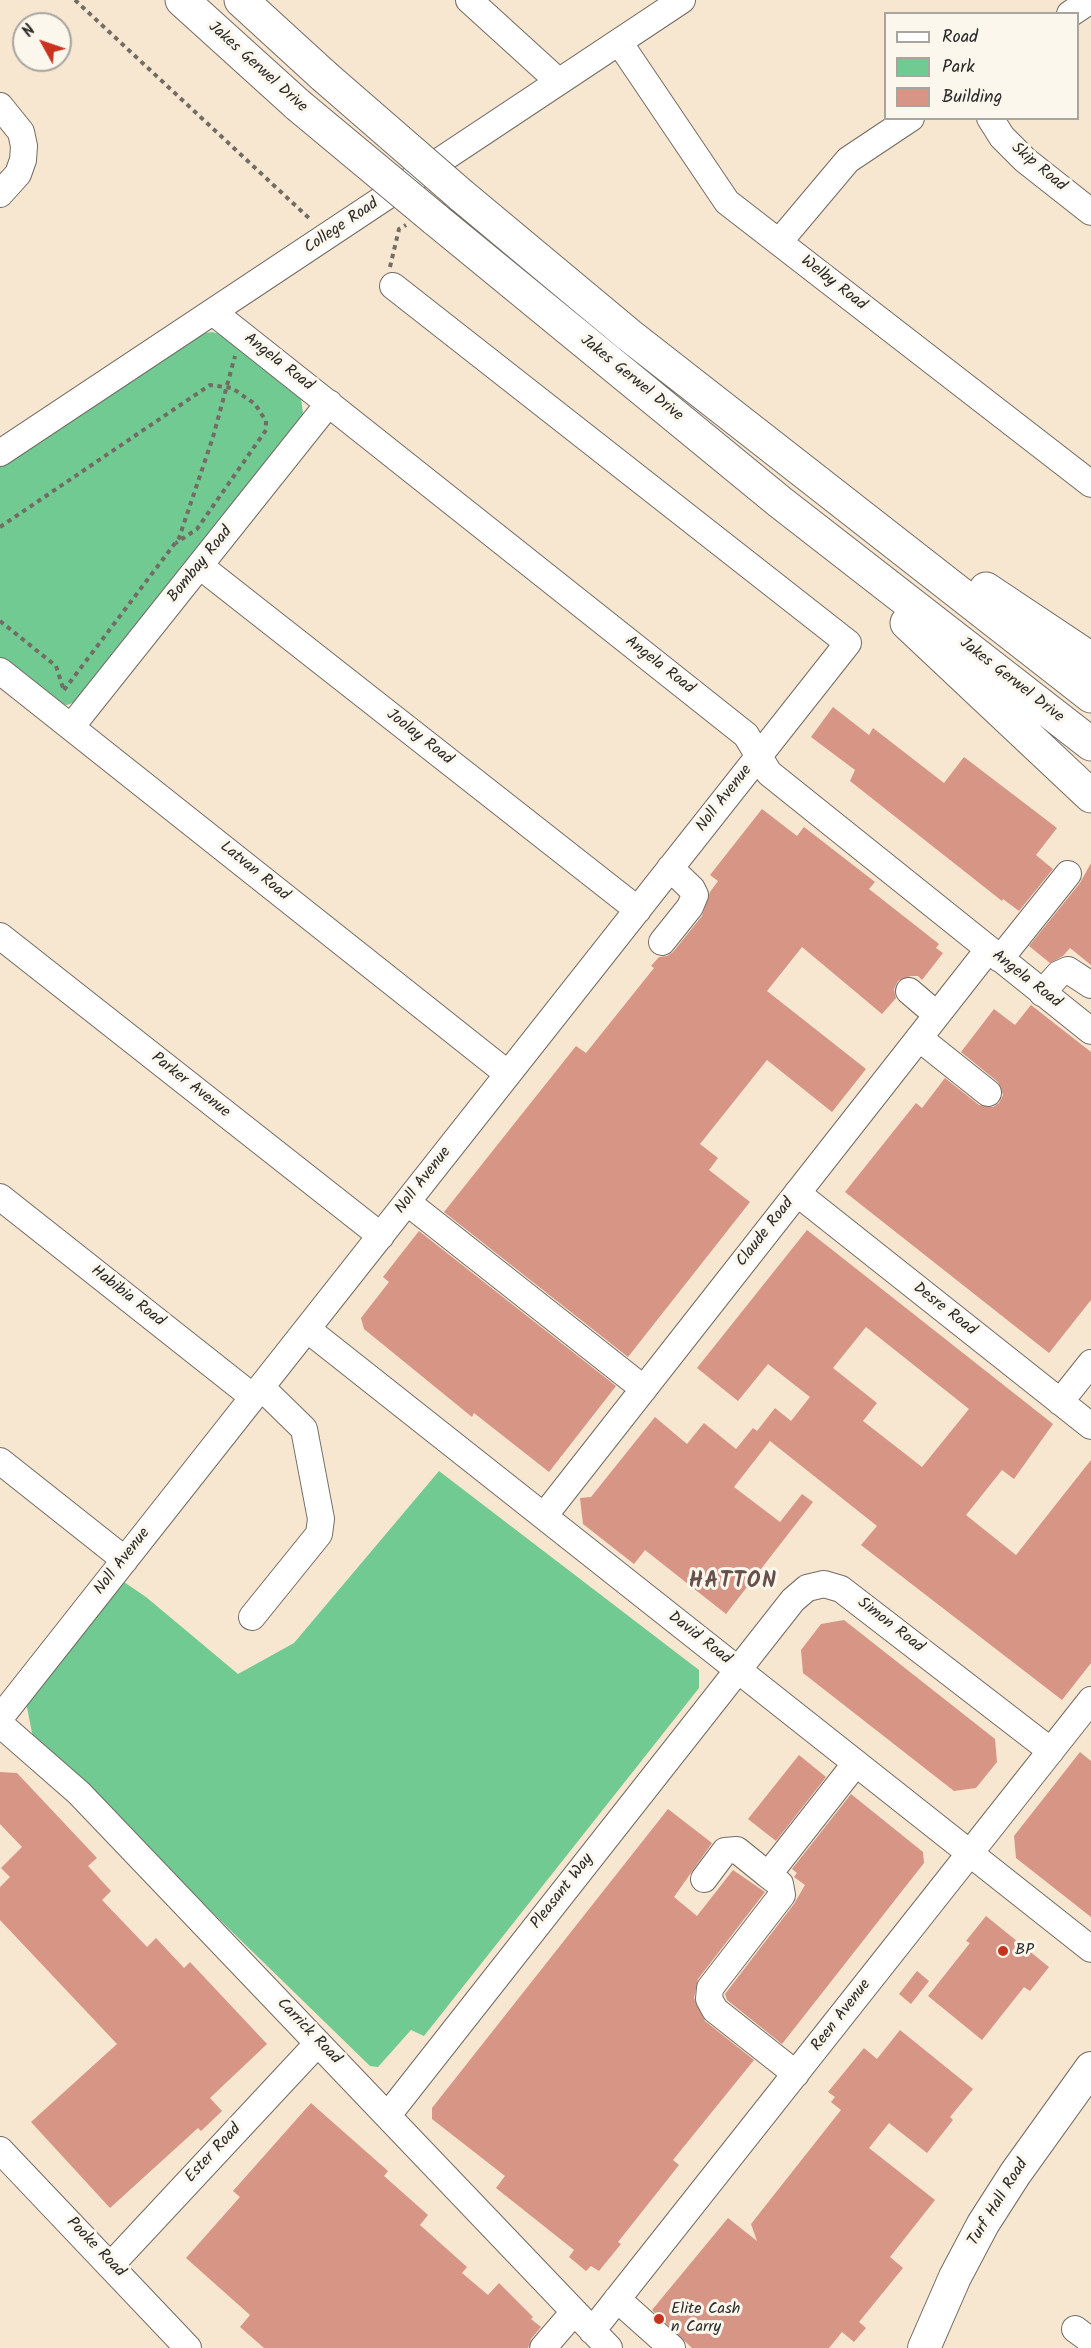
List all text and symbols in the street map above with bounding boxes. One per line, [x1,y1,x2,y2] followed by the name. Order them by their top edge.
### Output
[12,12,72,72] north arrow
[884,12,1079,120] legend
[203,18,311,118] street label: Jakes Gerwel Drive
[17,19,42,43] text: N
[942,23,978,52] text: Road
[942,53,975,82] text: Park
[942,83,1002,112] text: Building
[1007,139,1069,197] street label: Skip Road
[301,195,383,259] street label: College Road
[796,252,870,316] street label: Welby Road
[239,330,317,396] street label: Angela Road
[576,332,686,426] street label: Jakes Gerwel Drive
[165,523,237,607] street label: Bombay Road
[620,633,698,699] street label: Angela Road
[955,634,1067,728] street label: Jakes Gerwel Drive
[382,706,456,770] street label: Joolay Road
[693,762,757,836] street label: Noll Avenue
[215,838,293,906] street label: Latvan Road
[987,947,1065,1013] street label: Angela Road
[147,1049,233,1123] street label: Parker Avenue
[392,1144,456,1218] street label: Noll Avenue
[733,1195,799,1271] street label: Claude Road
[86,1262,168,1332] street label: Habibia Road
[908,1279,980,1341] street label: Desre Road
[91,1525,155,1599] street label: Noll Avenue
[689,1570,777,1596] district label: HATTON
[853,1594,927,1658] street label: Simon Road
[664,1608,734,1670] street label: David Road
[528,1851,598,1933] street label: Pleasant Way
[1015,1941,1034,1961] place label: BP
[996,1944,1010,1958] marker: BP
[808,1976,876,2056] street label: Reen Avenue
[272,1995,344,2069] street label: Carrick Road
[182,2121,246,2187] street label: Ester Road
[965,2156,1033,2250] street label: Turf Hall Road
[62,2214,128,2282] street label: Pooke Road
[671,2300,740,2338] place label: Elite Cash n Carry
[652,2312,666,2326] marker: Elite Cash n Carry

